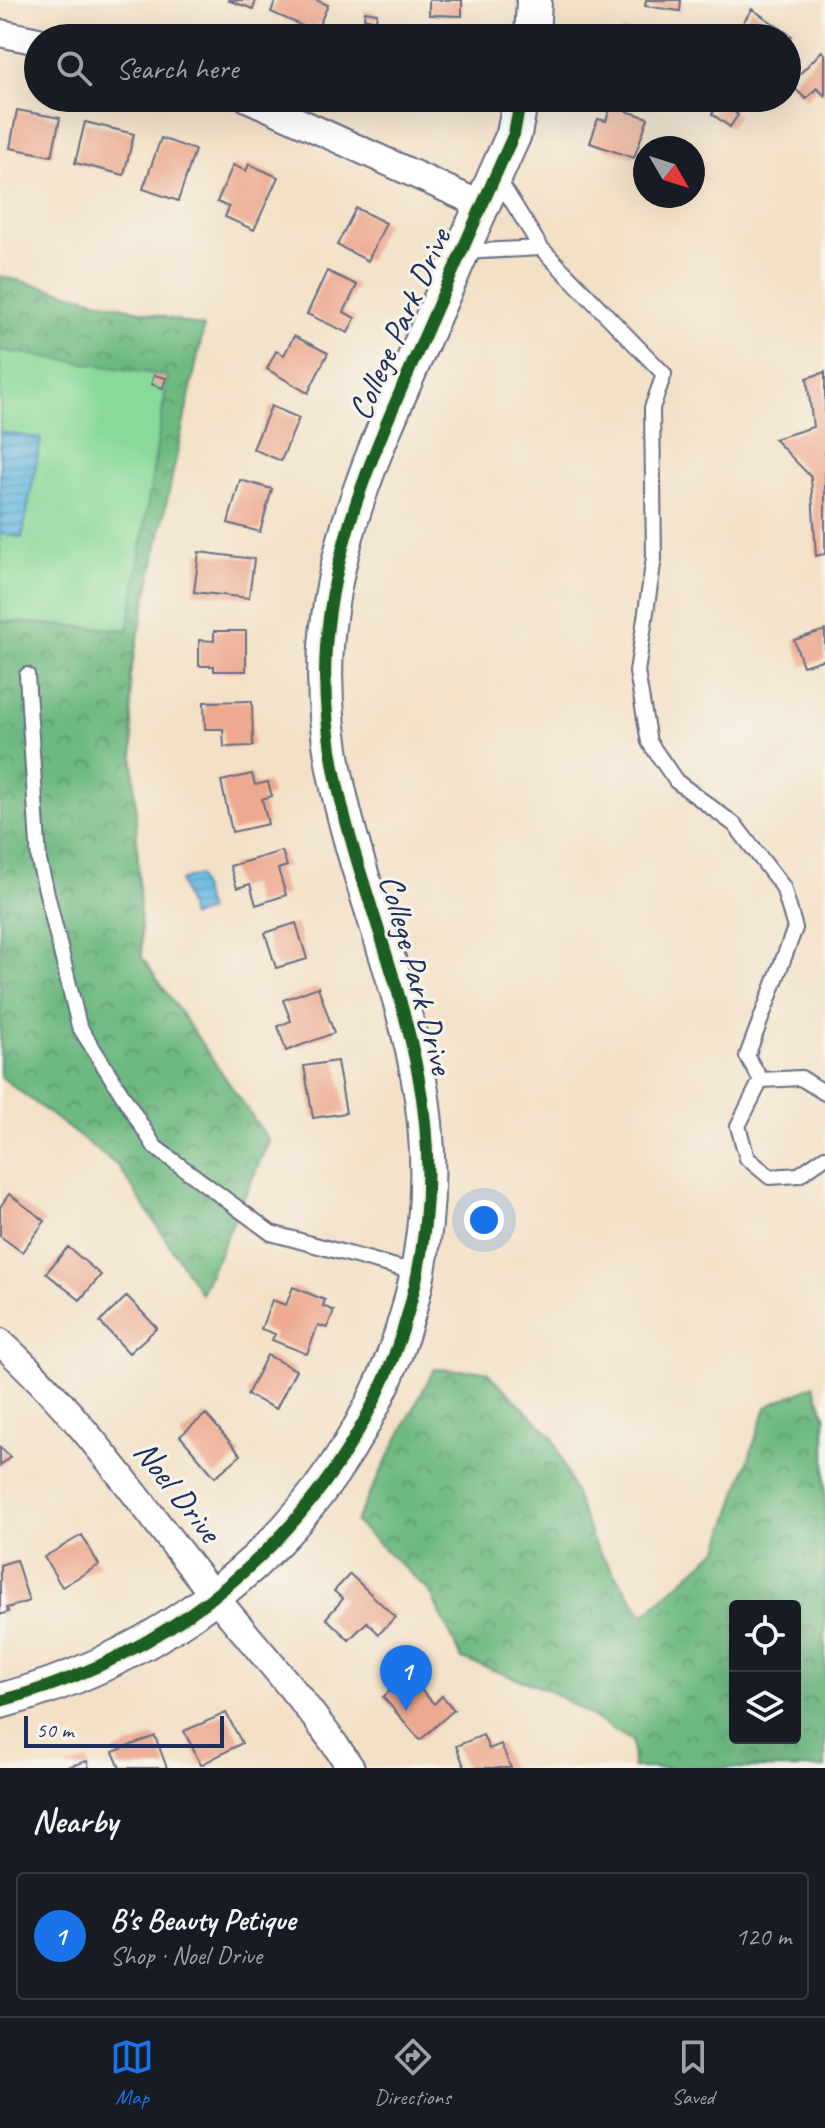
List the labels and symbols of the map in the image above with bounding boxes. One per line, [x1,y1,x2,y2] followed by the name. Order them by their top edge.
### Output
[633,136,705,208] north arrow
[338,220,461,426] street label: College Park Drive
[370,870,465,1080] street label: College Park Drive
[464,1200,504,1240] your location
[125,1431,233,1553] street label: Noel Drive
[380,1645,432,1711] pin: 1
[24,1712,224,1748] scale bar

